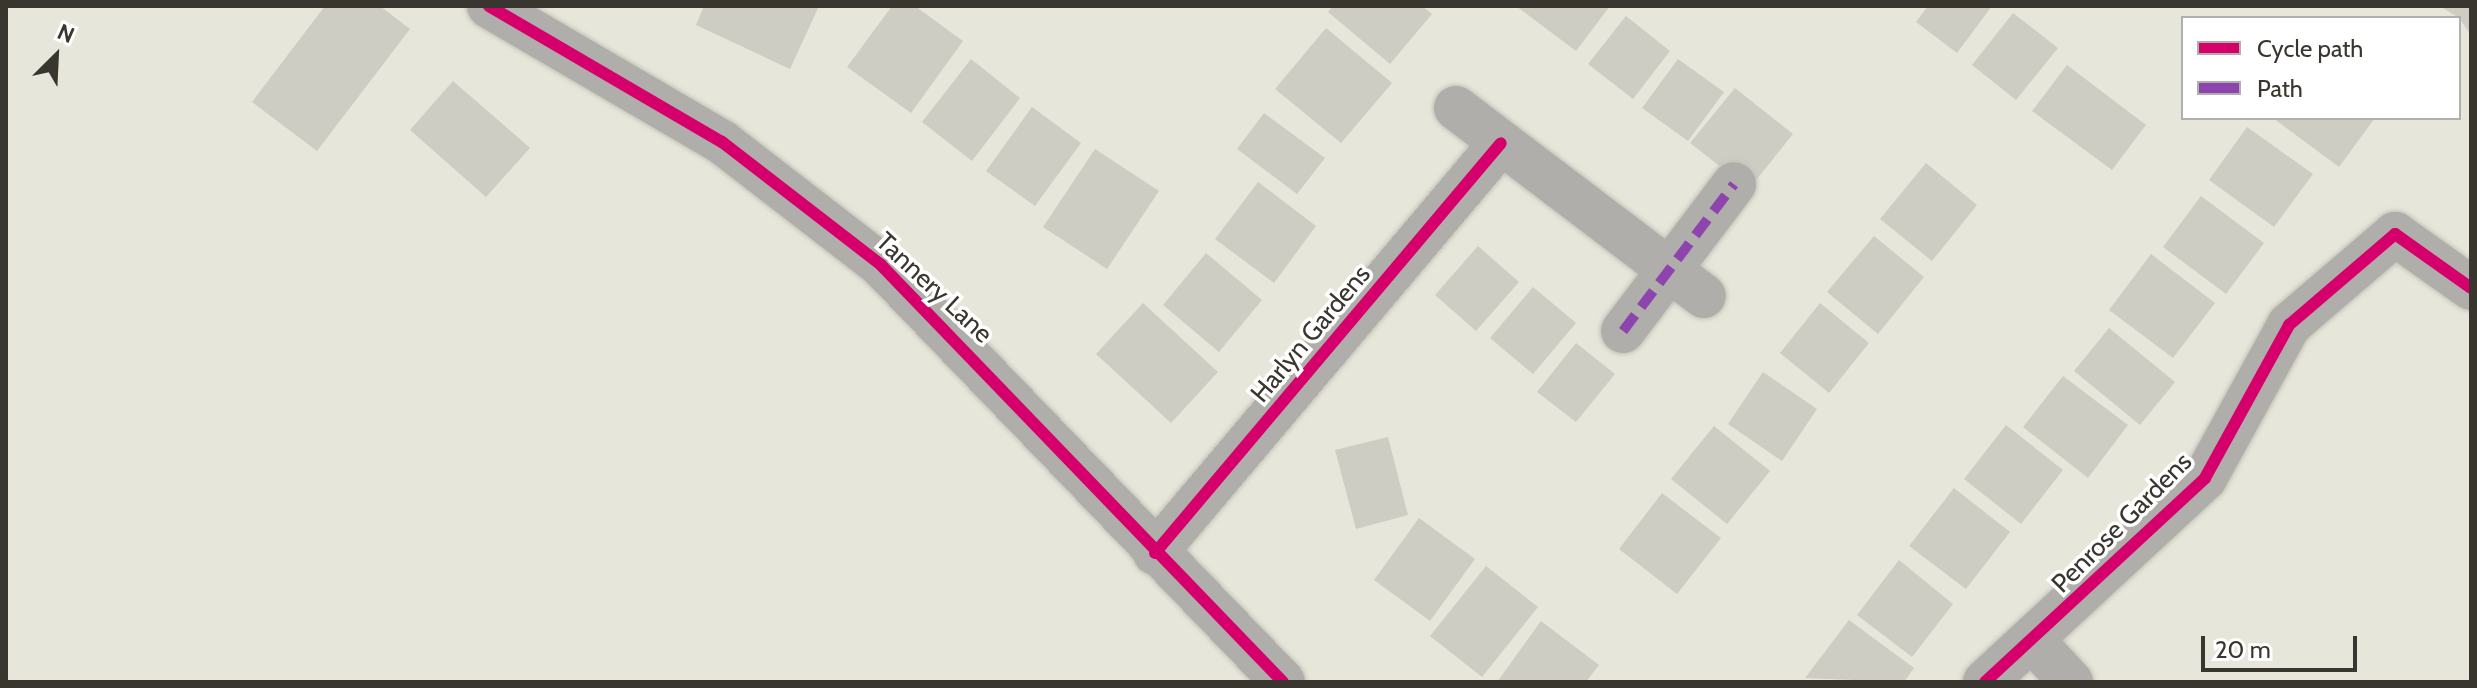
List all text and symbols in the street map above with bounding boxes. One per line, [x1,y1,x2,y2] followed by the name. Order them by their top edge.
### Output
[16,16,96,96] north arrow
[2181,16,2461,120] legend
[53,18,79,49] text: N
[2257,34,2363,63] text: Cycle path
[2257,74,2303,103] text: Path
[869,226,999,350] street label: Tannery Lane
[1245,259,1377,409] street label: Harlyn Gardens
[2045,446,2199,600] street label: Penrose Gardens
[2205,620,2361,670] scale bar
[2215,635,2271,664] text: 20 m

